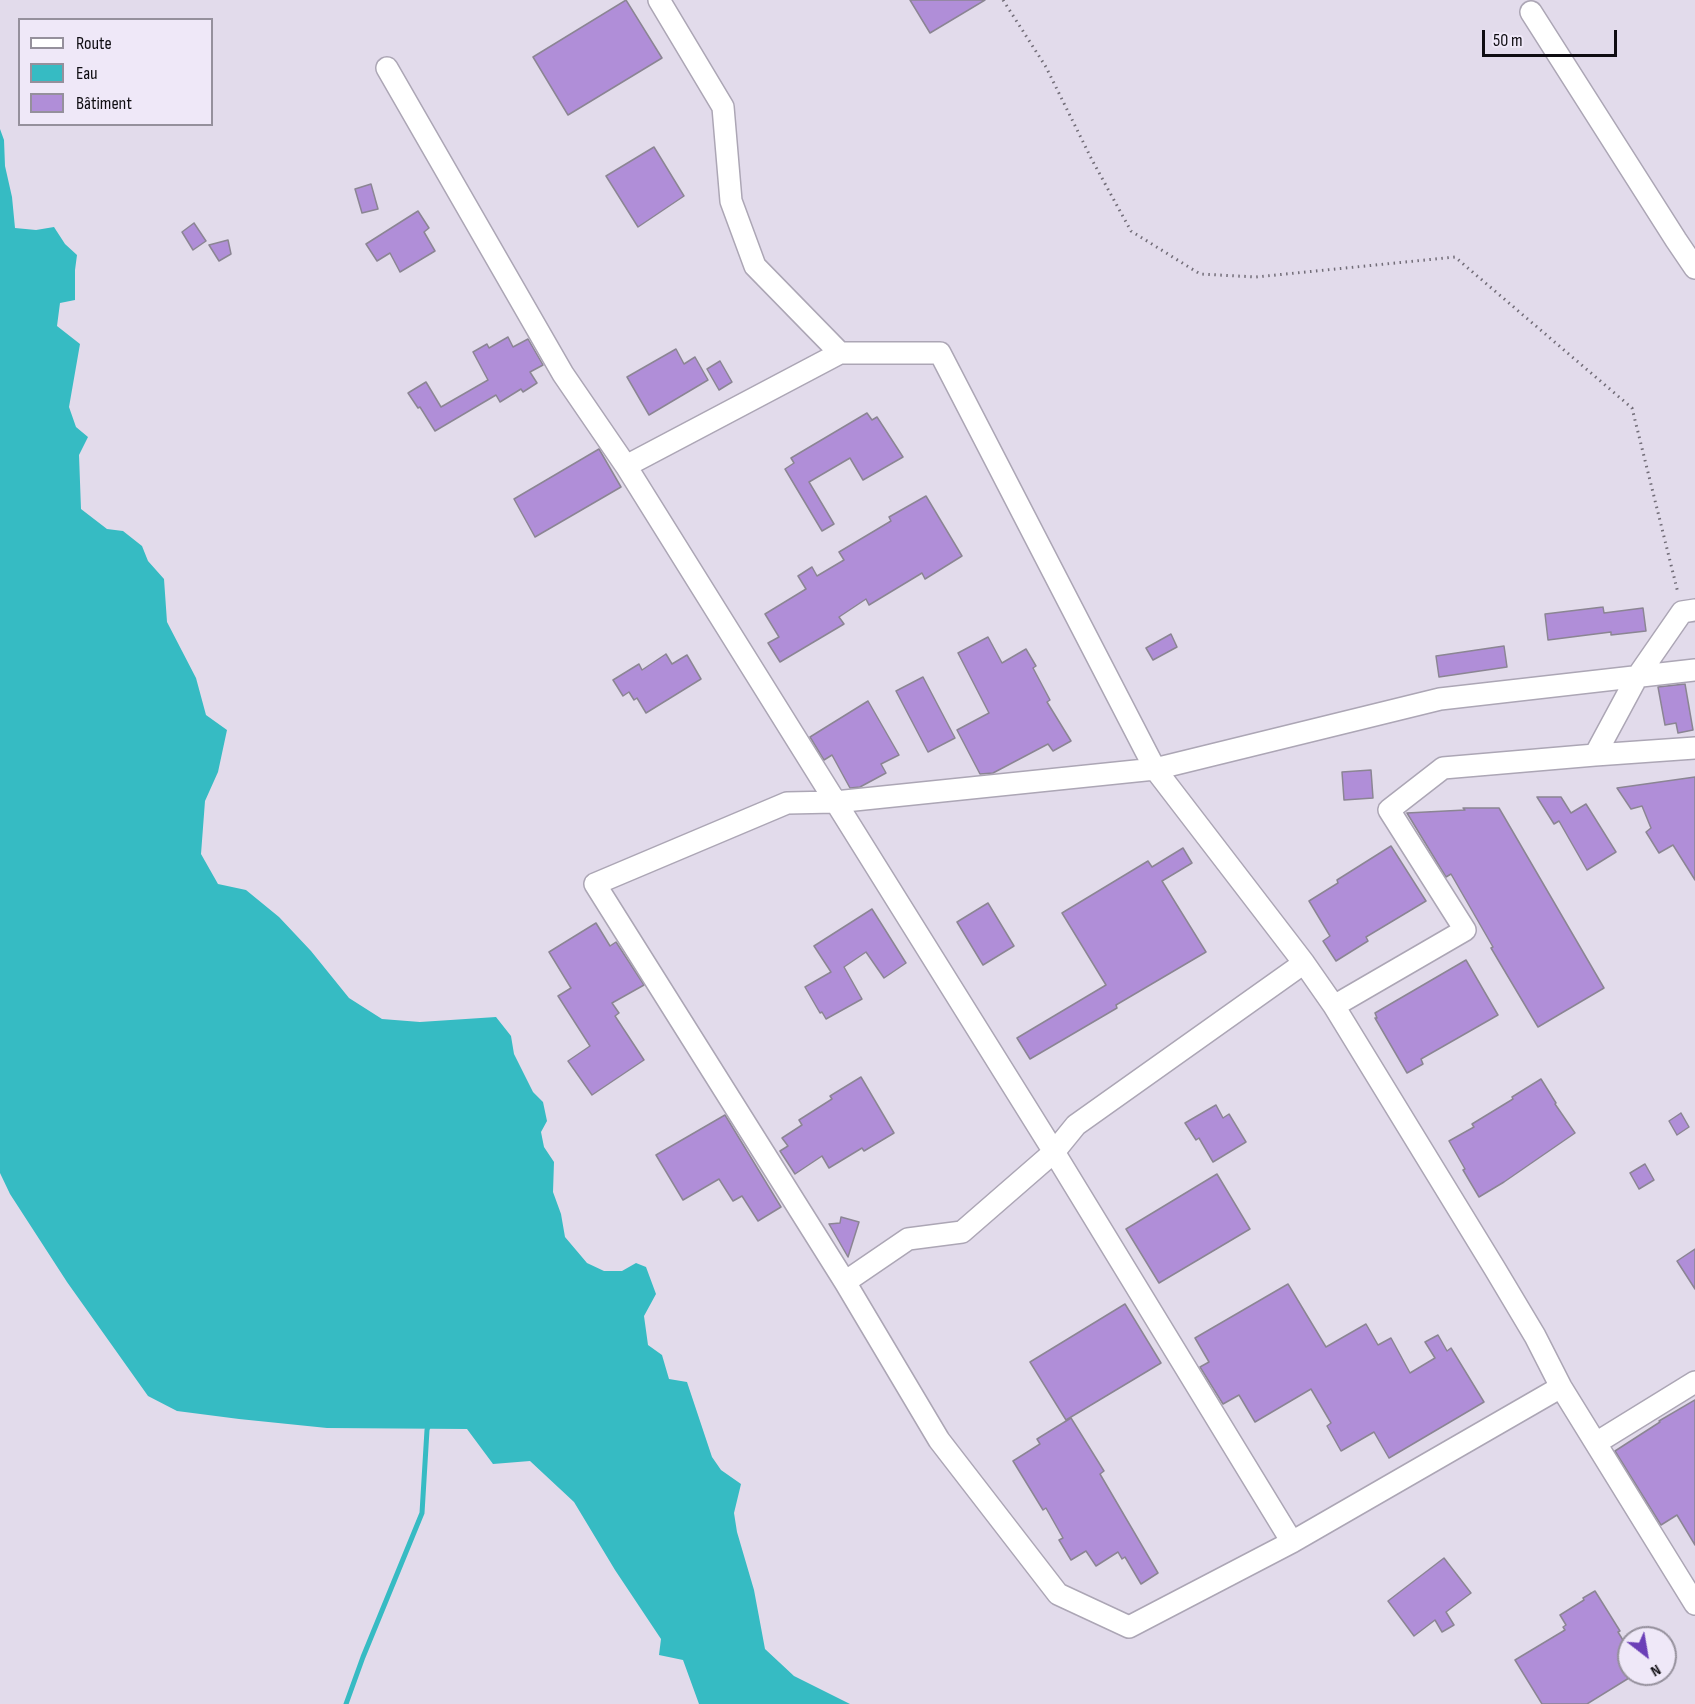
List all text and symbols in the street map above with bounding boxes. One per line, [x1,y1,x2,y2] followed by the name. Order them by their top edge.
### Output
[18,18,213,126] legend
[1485,18,1620,56] scale bar
[1493,30,1523,51] text: 50 m
[76,33,112,54] text: Route
[76,63,98,84] text: Eau
[76,93,132,114] text: Bâtiment
[1617,1626,1677,1686] north arrow
[1647,1660,1664,1680] text: N

